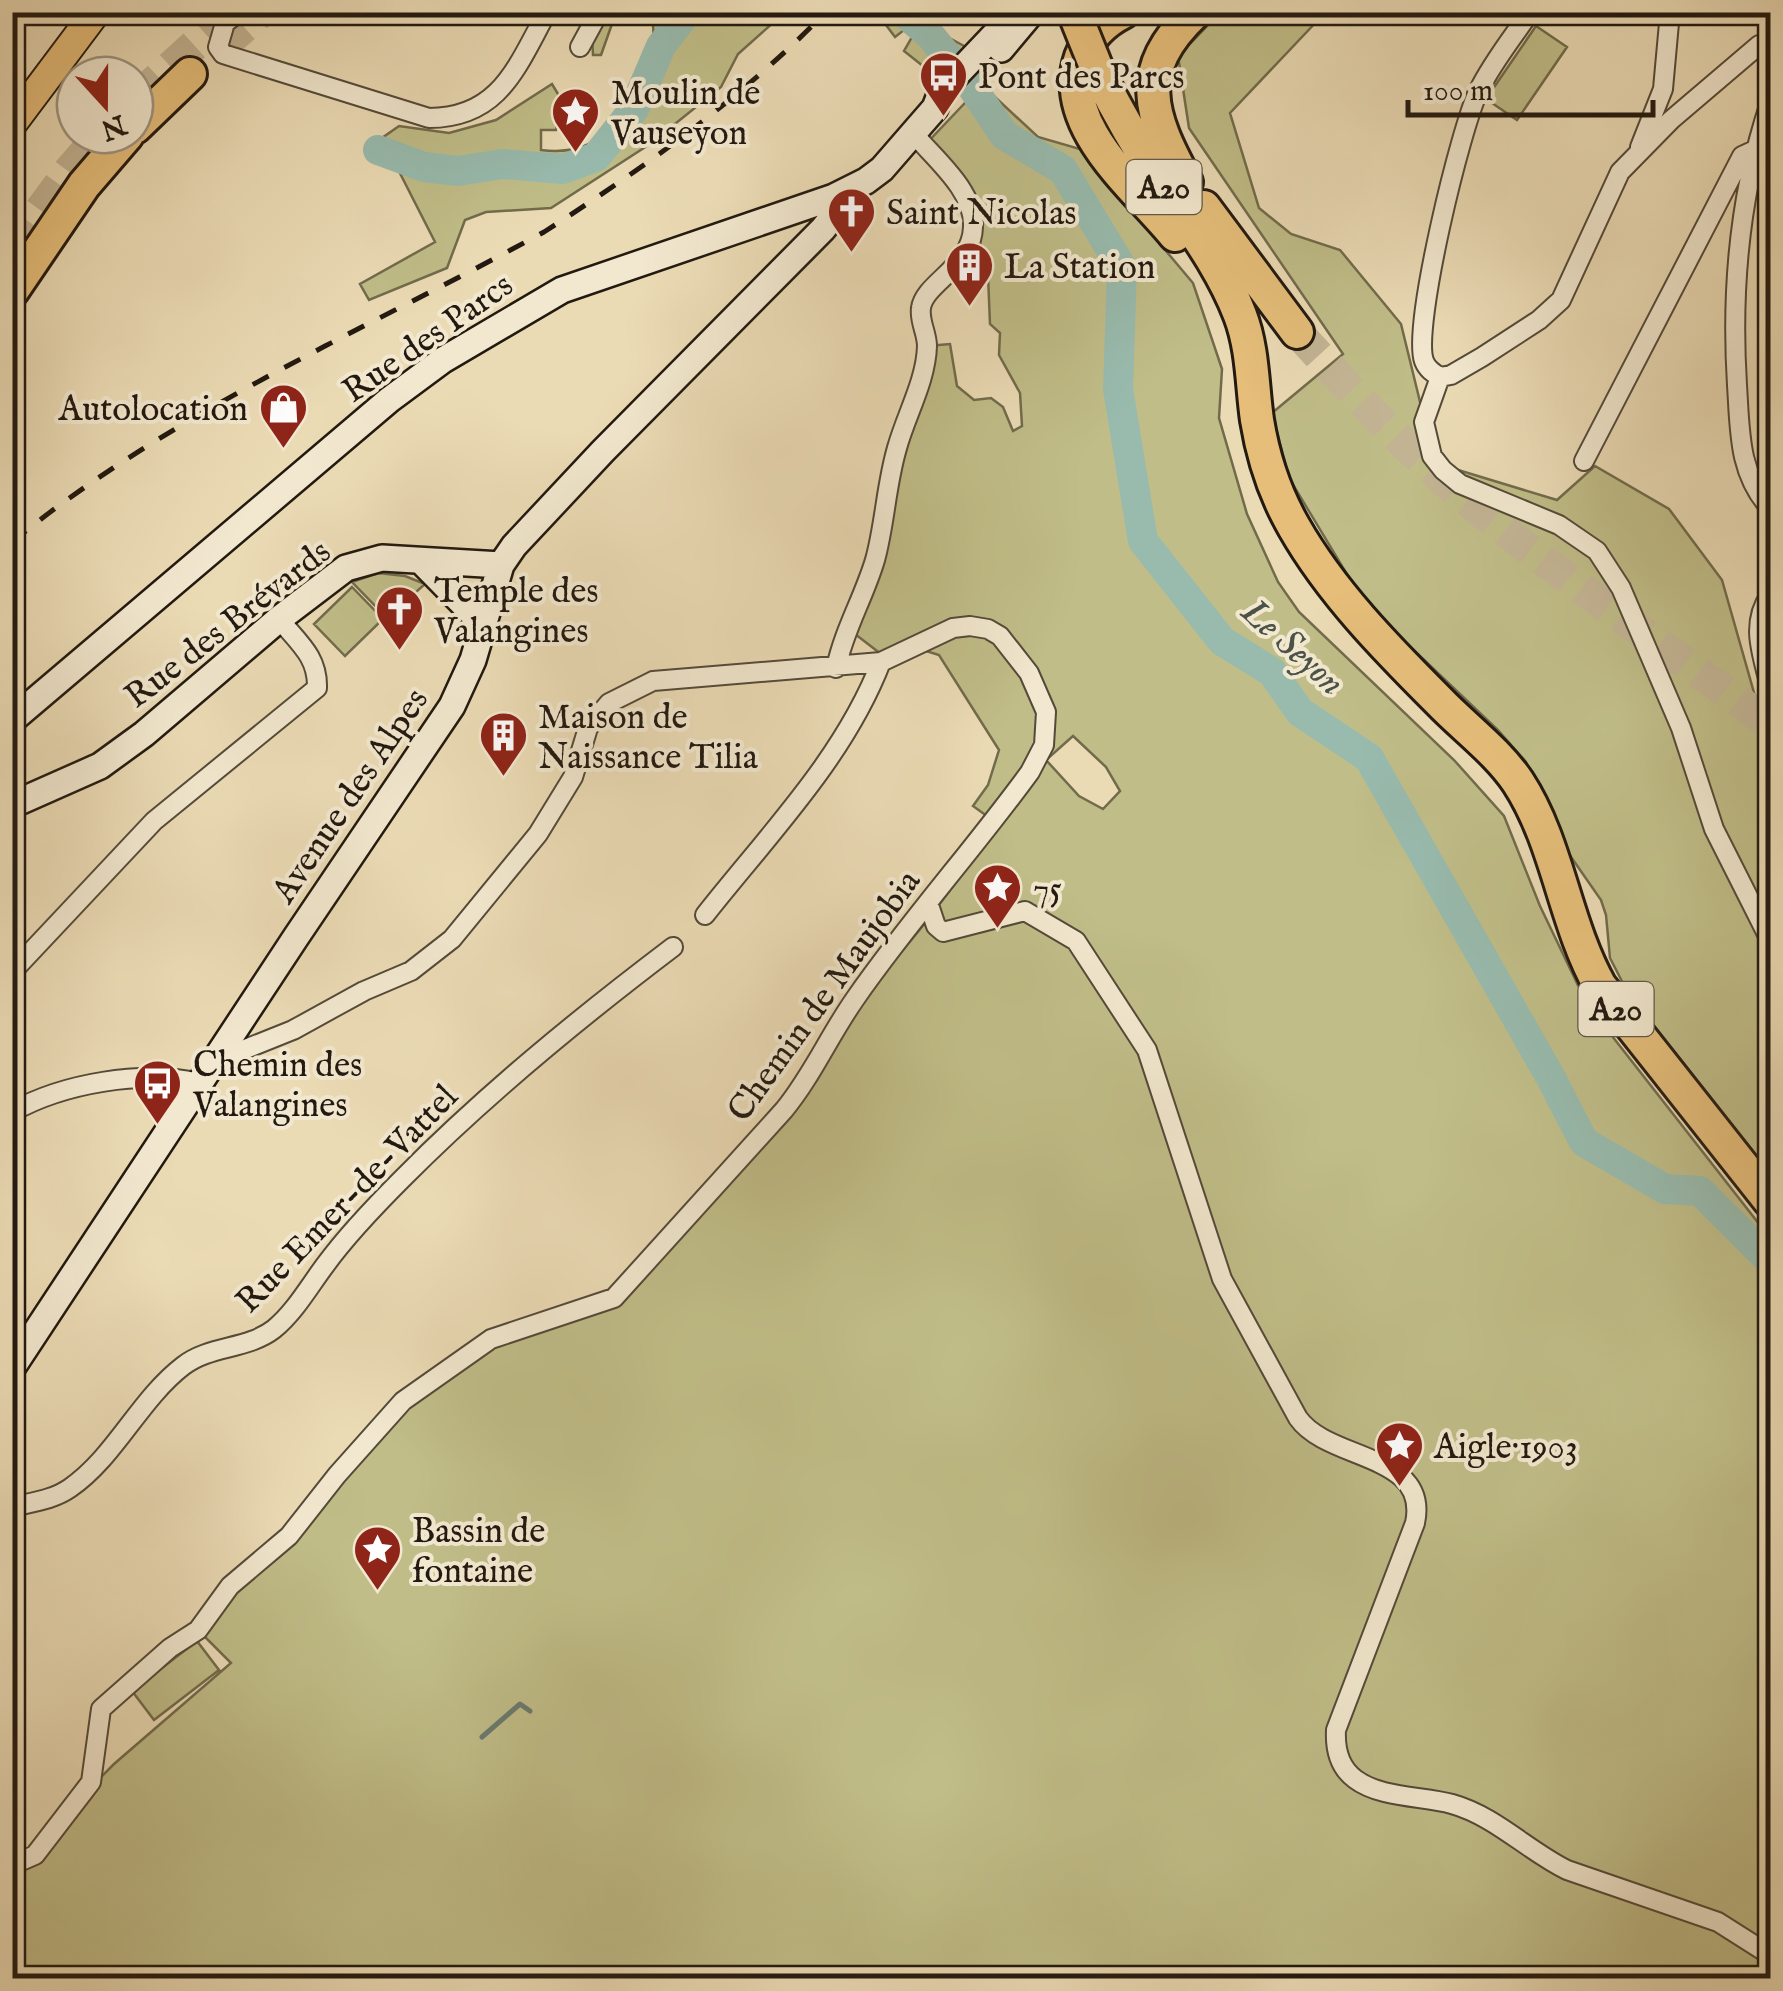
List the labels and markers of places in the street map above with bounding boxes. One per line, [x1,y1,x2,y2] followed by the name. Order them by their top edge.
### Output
[917,50,969,118] bus stop icon: Pont des Parcs
[978,56,1184,101] place label: Pont des Parcs
[610,72,760,157] place label: Moulin de Vauseyon
[550,86,602,154] place icon: Moulin de Vauseyon
[825,186,877,254] church icon: Saint Nicolas
[886,192,1077,237] place label: Saint Nicolas
[943,240,995,308] building icon: La Station
[1004,246,1155,291] place label: La Station
[257,382,309,450] shop icon: Autolocation
[58,388,248,433] place label: Autolocation
[433,570,599,655] place label: Temple des Valangines
[373,584,425,652] church icon: Temple des Valangines
[538,696,759,781] place label: Maison de Naissance Tilia
[477,710,529,778] building icon: Maison de Naissance Tilia
[972,862,1024,930] place icon: 75
[1033,868,1062,913] place label: 75
[192,1044,362,1129] place label: Chemin des Valangines
[132,1058,184,1126] bus stop icon: Chemin des Valangines
[1373,1420,1425,1488] place icon: Aigle·1903
[1433,1426,1578,1471] place label: Aigle·1903
[412,1510,545,1595] place label: Bassin de fontaine
[351,1524,403,1592] place icon: Bassin de fontaine

